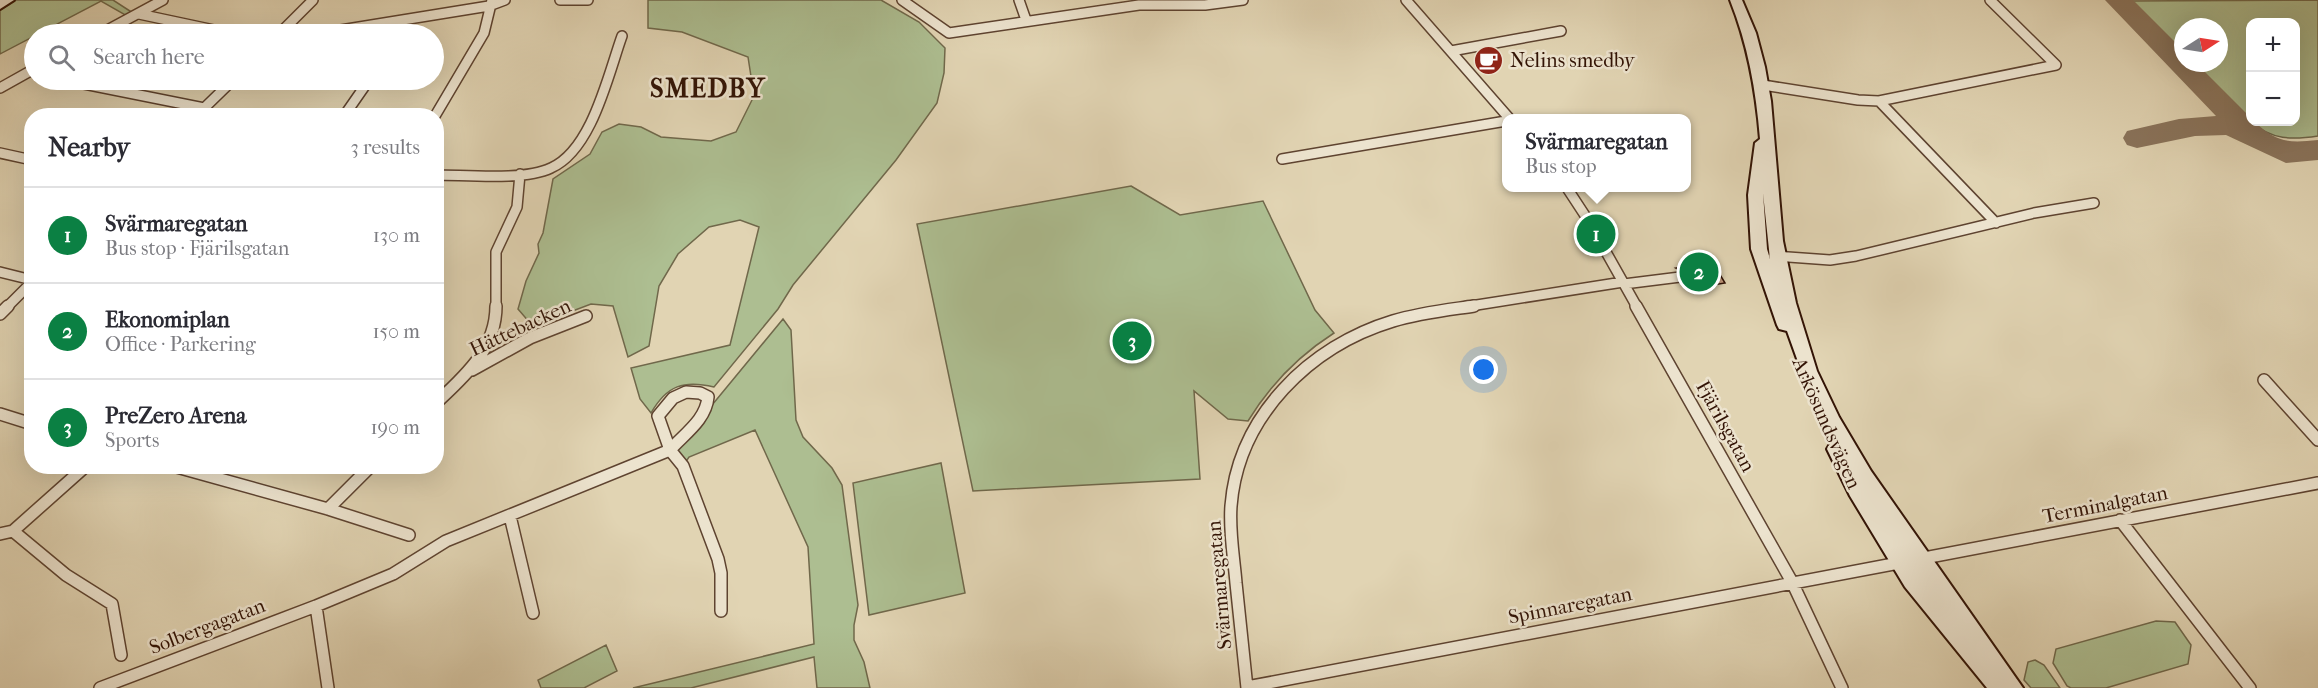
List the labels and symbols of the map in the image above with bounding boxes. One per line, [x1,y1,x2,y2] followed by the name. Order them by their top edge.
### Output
[2174,18,2228,72] north arrow
[1473,44,1505,76] cafe icon: Nelins smedby
[1510,49,1636,72] place label: Nelins smedby
[650,73,766,104] district label: SMEDBY
[1576,212,1616,256] pin: 1
[1680,250,1718,294] pin: 2
[466,294,575,361] street label: Hättebacken
[1112,318,1152,364] pin: 3
[1787,353,1866,493] street label: Arkösundsvägen
[1469,355,1498,384] your location
[1691,377,1760,476] street label: Fjärilsgatan
[2041,481,2170,528] street label: Terminalgatan
[1202,519,1237,651] street label: Svärmaregatan
[1506,582,1634,629] street label: Spinnaregatan
[146,594,269,659] street label: Solbergagatan

